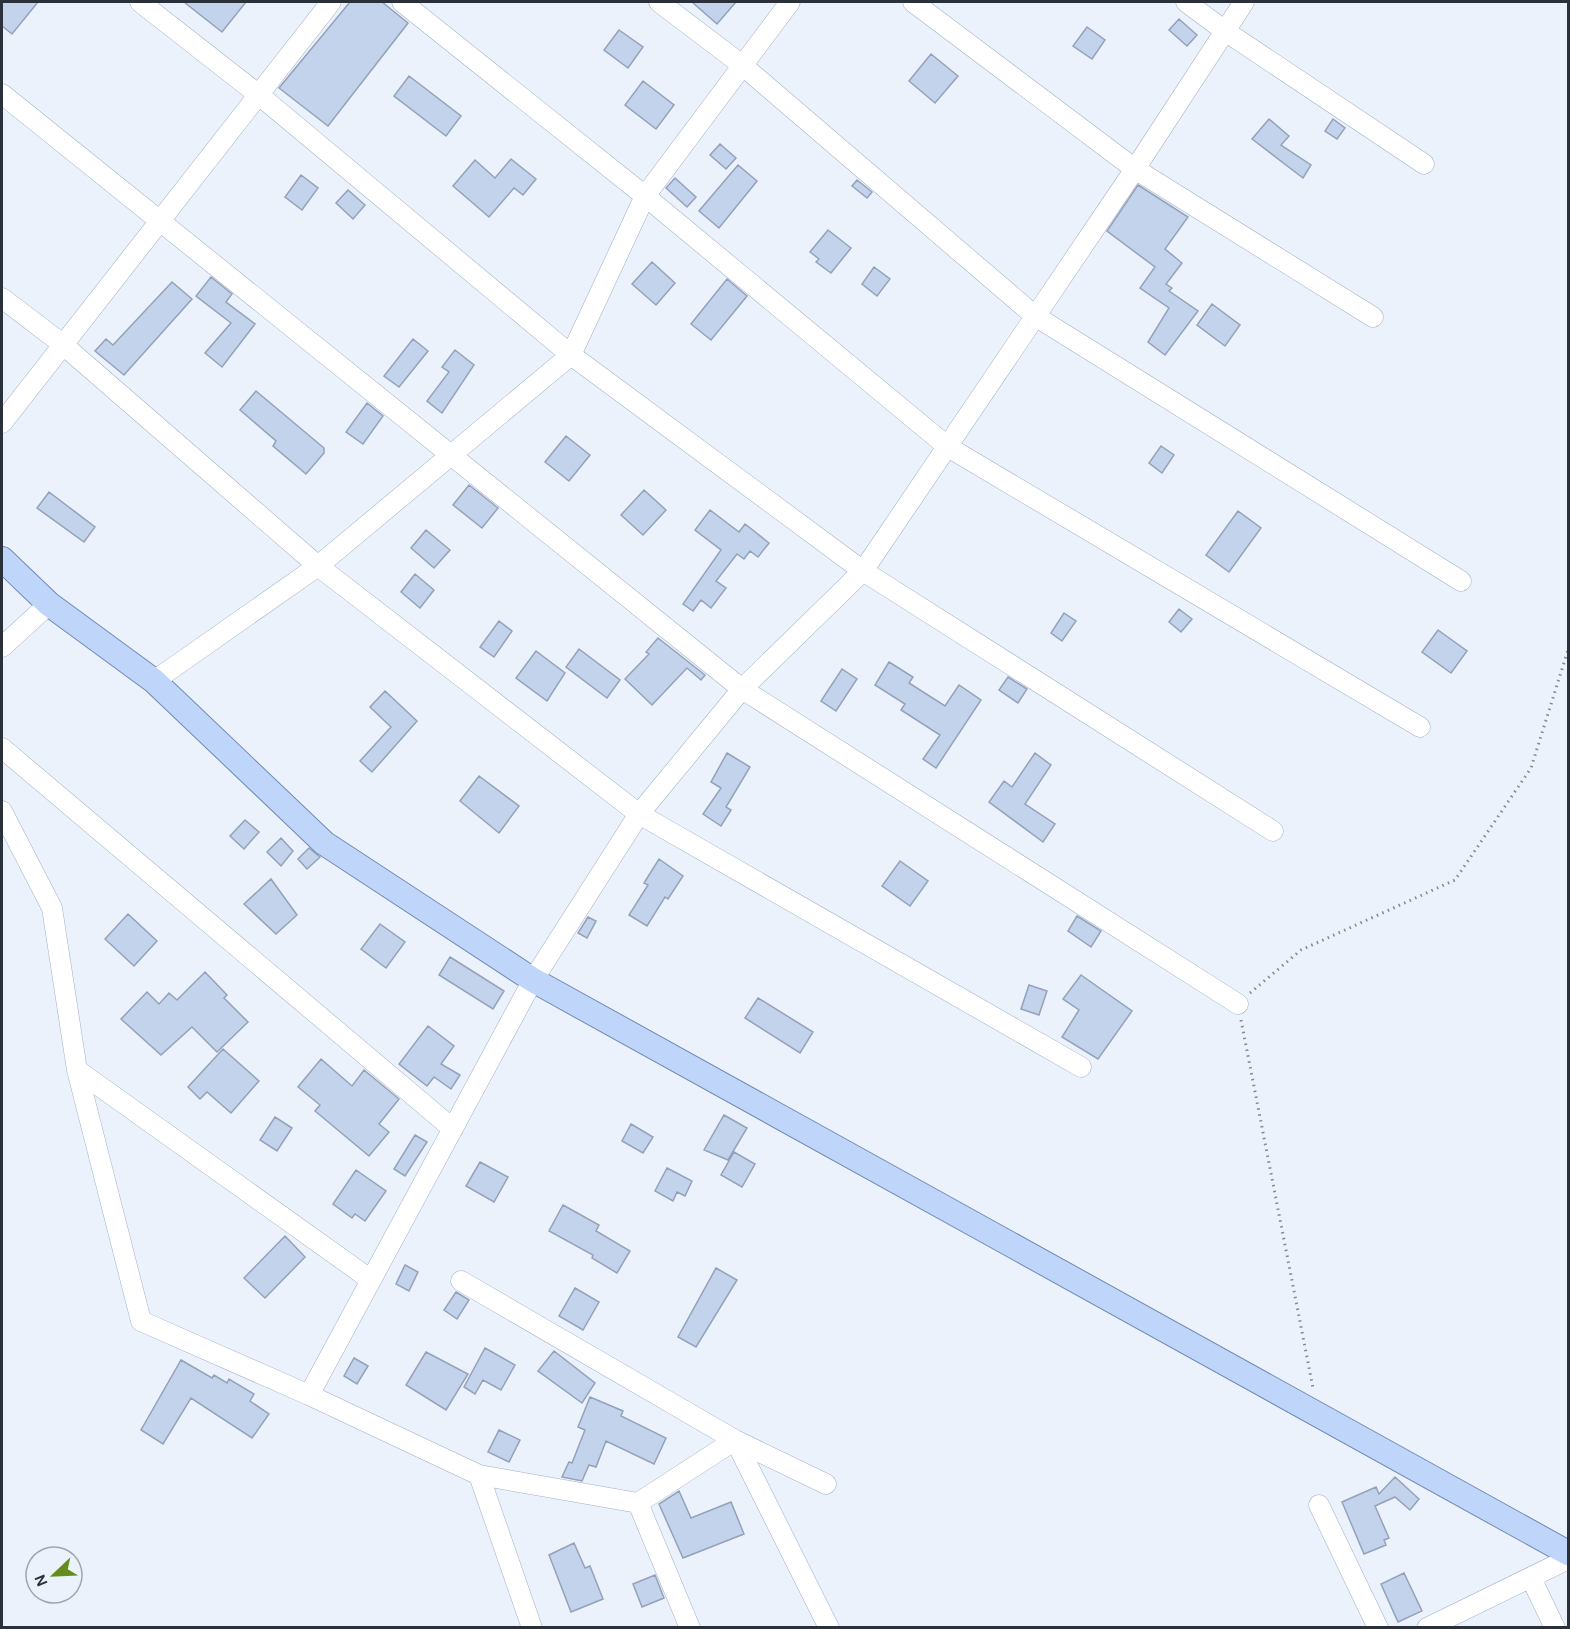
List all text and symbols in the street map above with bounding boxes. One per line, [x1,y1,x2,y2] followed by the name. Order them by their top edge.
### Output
[24,1545,84,1605] north arrow
[30,1572,52,1590] text: N

